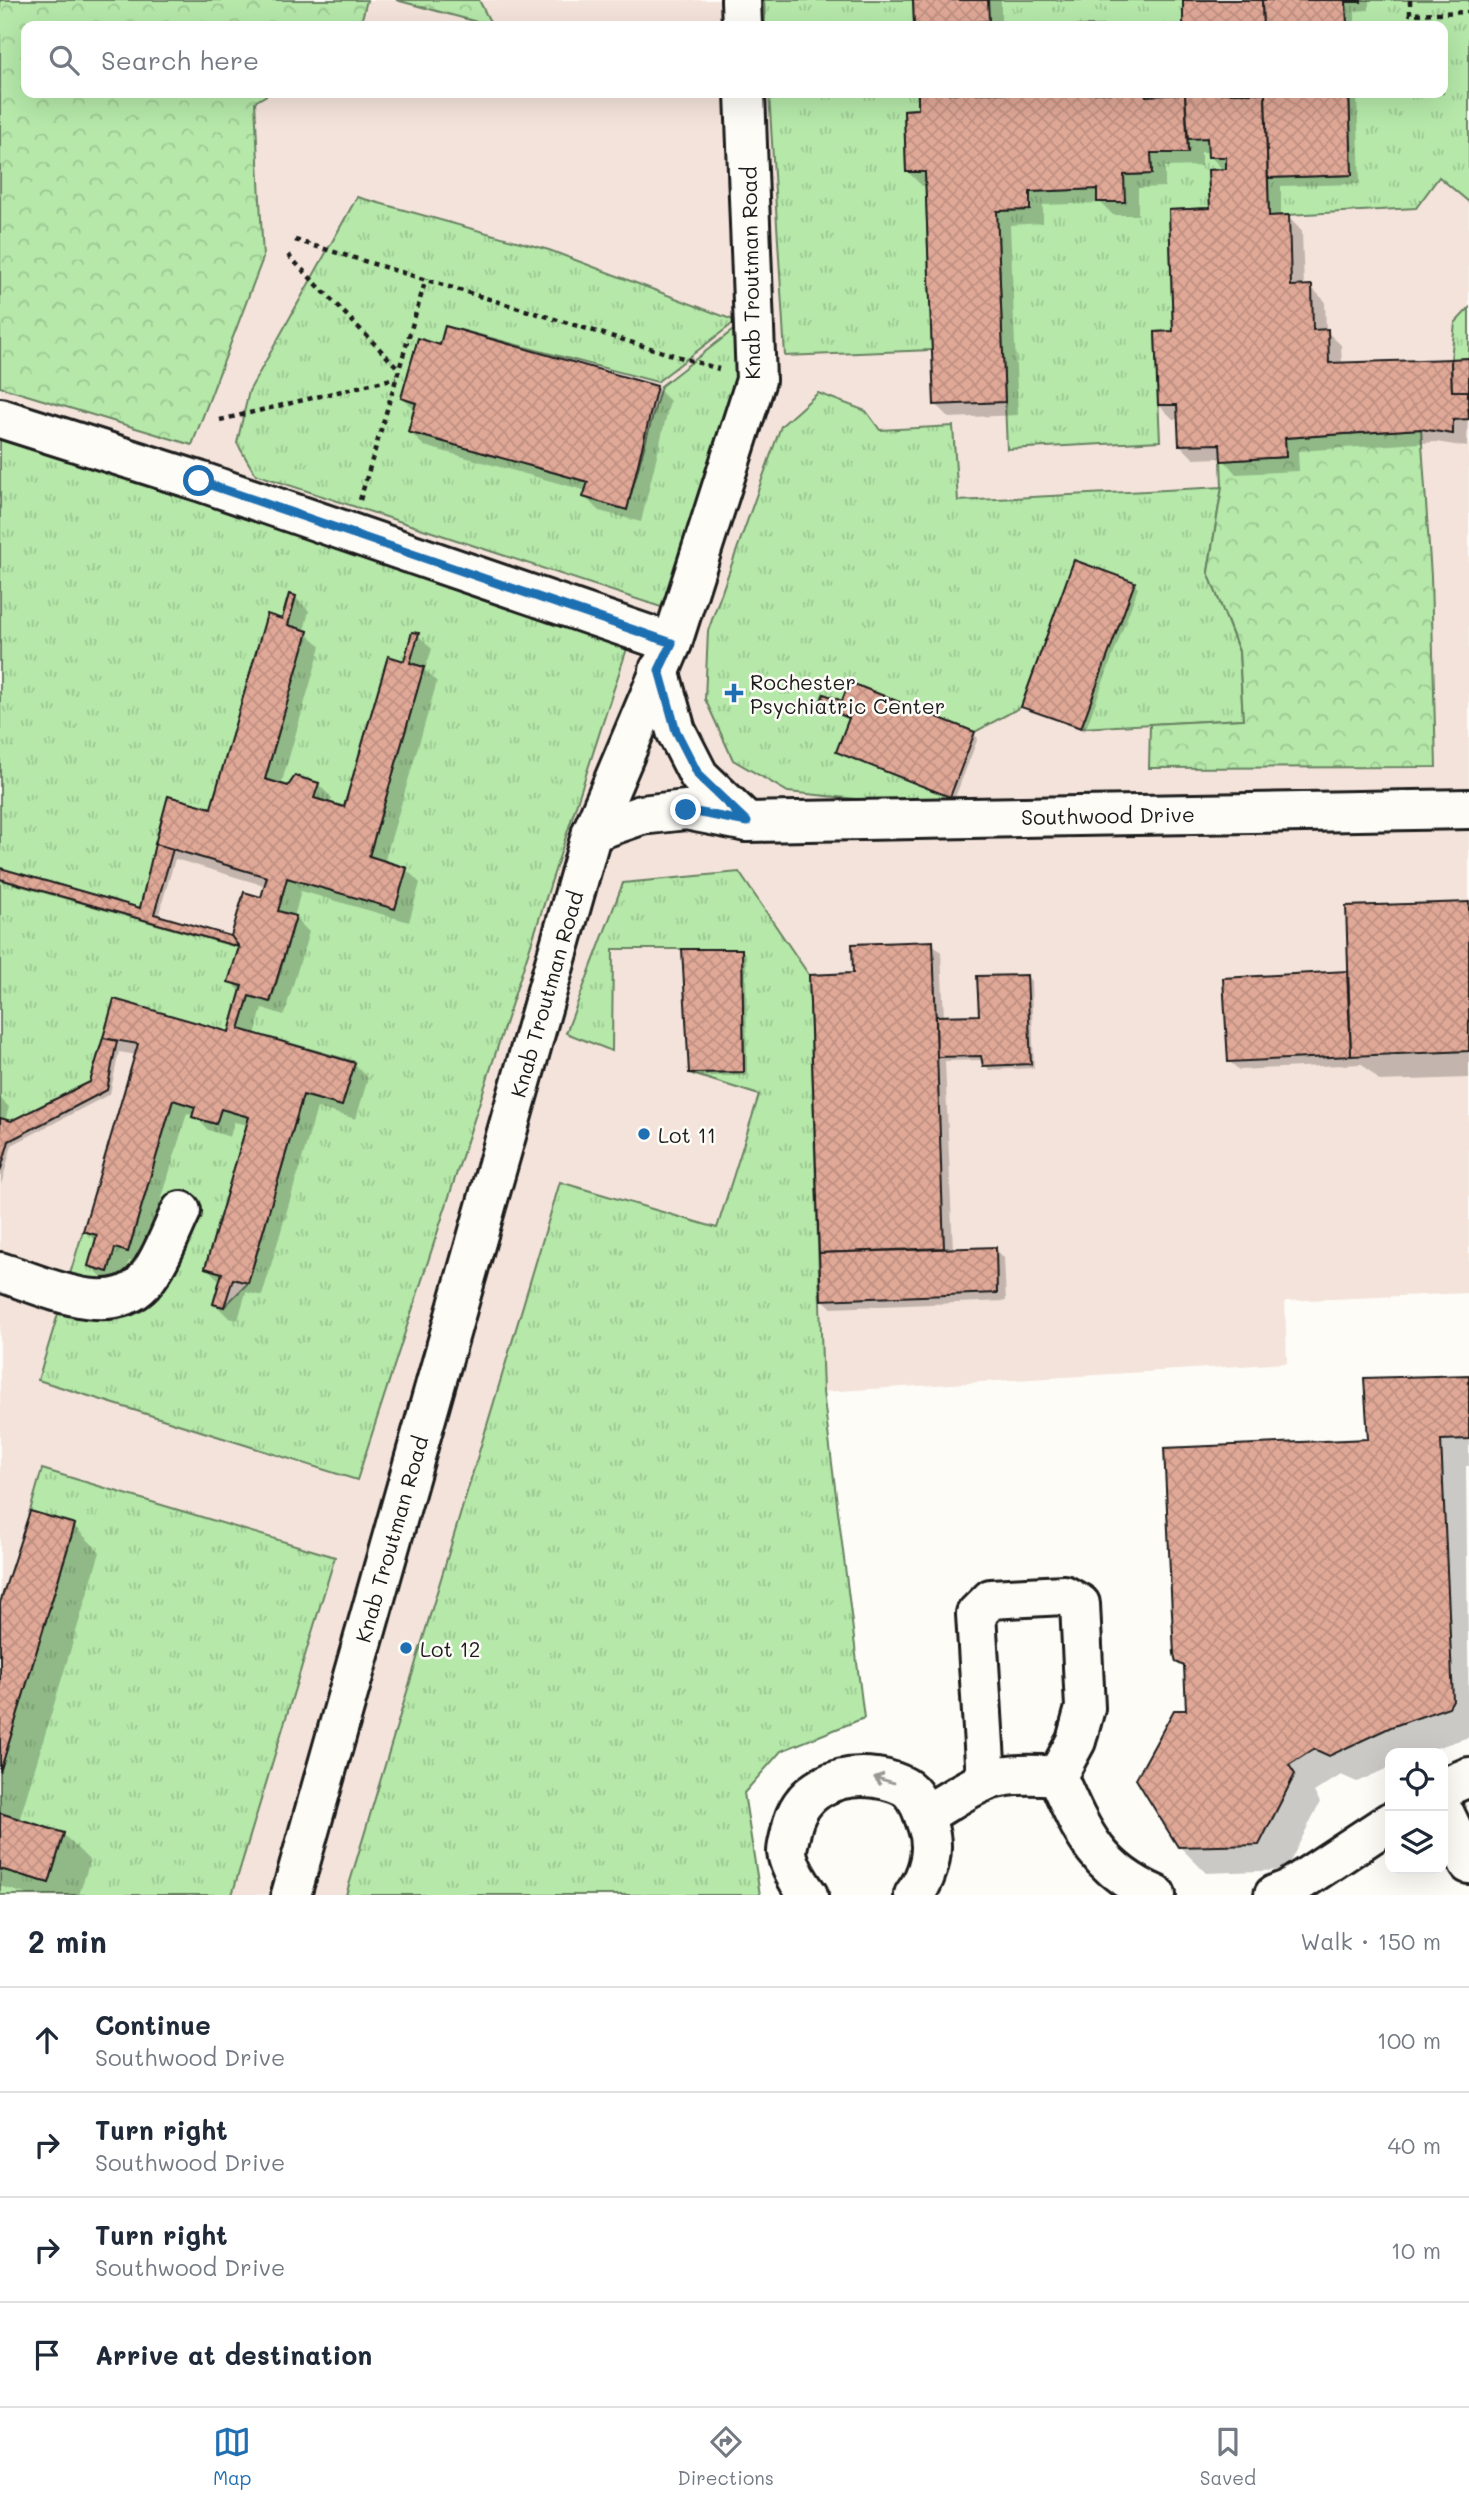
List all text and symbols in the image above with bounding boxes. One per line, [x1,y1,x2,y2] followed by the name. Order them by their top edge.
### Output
[21,21,1448,98] search box
[45,41,83,79] icon: search
[101,43,259,77] text: Search here
[735,166,765,380] street label: Knab Troutman Road
[183,465,214,496] route start
[750,668,945,719] place label: Rochester Psychiatric Center
[724,683,744,703] marker: Rochester Psychiatric Center
[670,794,701,825] route end
[1021,800,1195,830] street label: Southwood Drive
[504,888,588,1100] street label: Knab Troutman Road
[658,1121,716,1148] place label: Lot 11
[636,1126,652,1142] marker: Lot 11
[349,1433,433,1645] street label: Knab Troutman Road
[420,1635,481,1662] place label: Lot 12
[398,1640,414,1656] marker: Lot 12
[1385,1748,1448,1874] map controls
[1385,1748,1448,1811] button: locate
[873,1773,895,1786] one-way arrow
[1385,1811,1448,1874] button: layers
[28,1921,107,1961] text: 2 min
[1300,1926,1441,1956] text: Walk · 150 m
[95,2008,211,2042] text: Continue
[28,2021,66,2059] icon: ahead
[1377,2025,1441,2055] text: 100 m
[95,2042,285,2072] text: Southwood Drive
[95,2113,228,2147] text: Turn right
[28,2126,66,2164] icon: right
[1388,2130,1441,2160] text: 40 m
[95,2147,285,2177] text: Southwood Drive
[95,2218,228,2252] text: Turn right
[28,2231,66,2269] icon: right
[1391,2235,1441,2265] text: 10 m
[95,2252,285,2282] text: Southwood Drive
[28,2336,66,2374] icon: arrive
[95,2338,372,2372] text: Arrive at destination
[213,2423,252,2490] tab: Map
[677,2423,774,2490] tab: Directions
[1200,2423,1256,2490] tab: Saved

